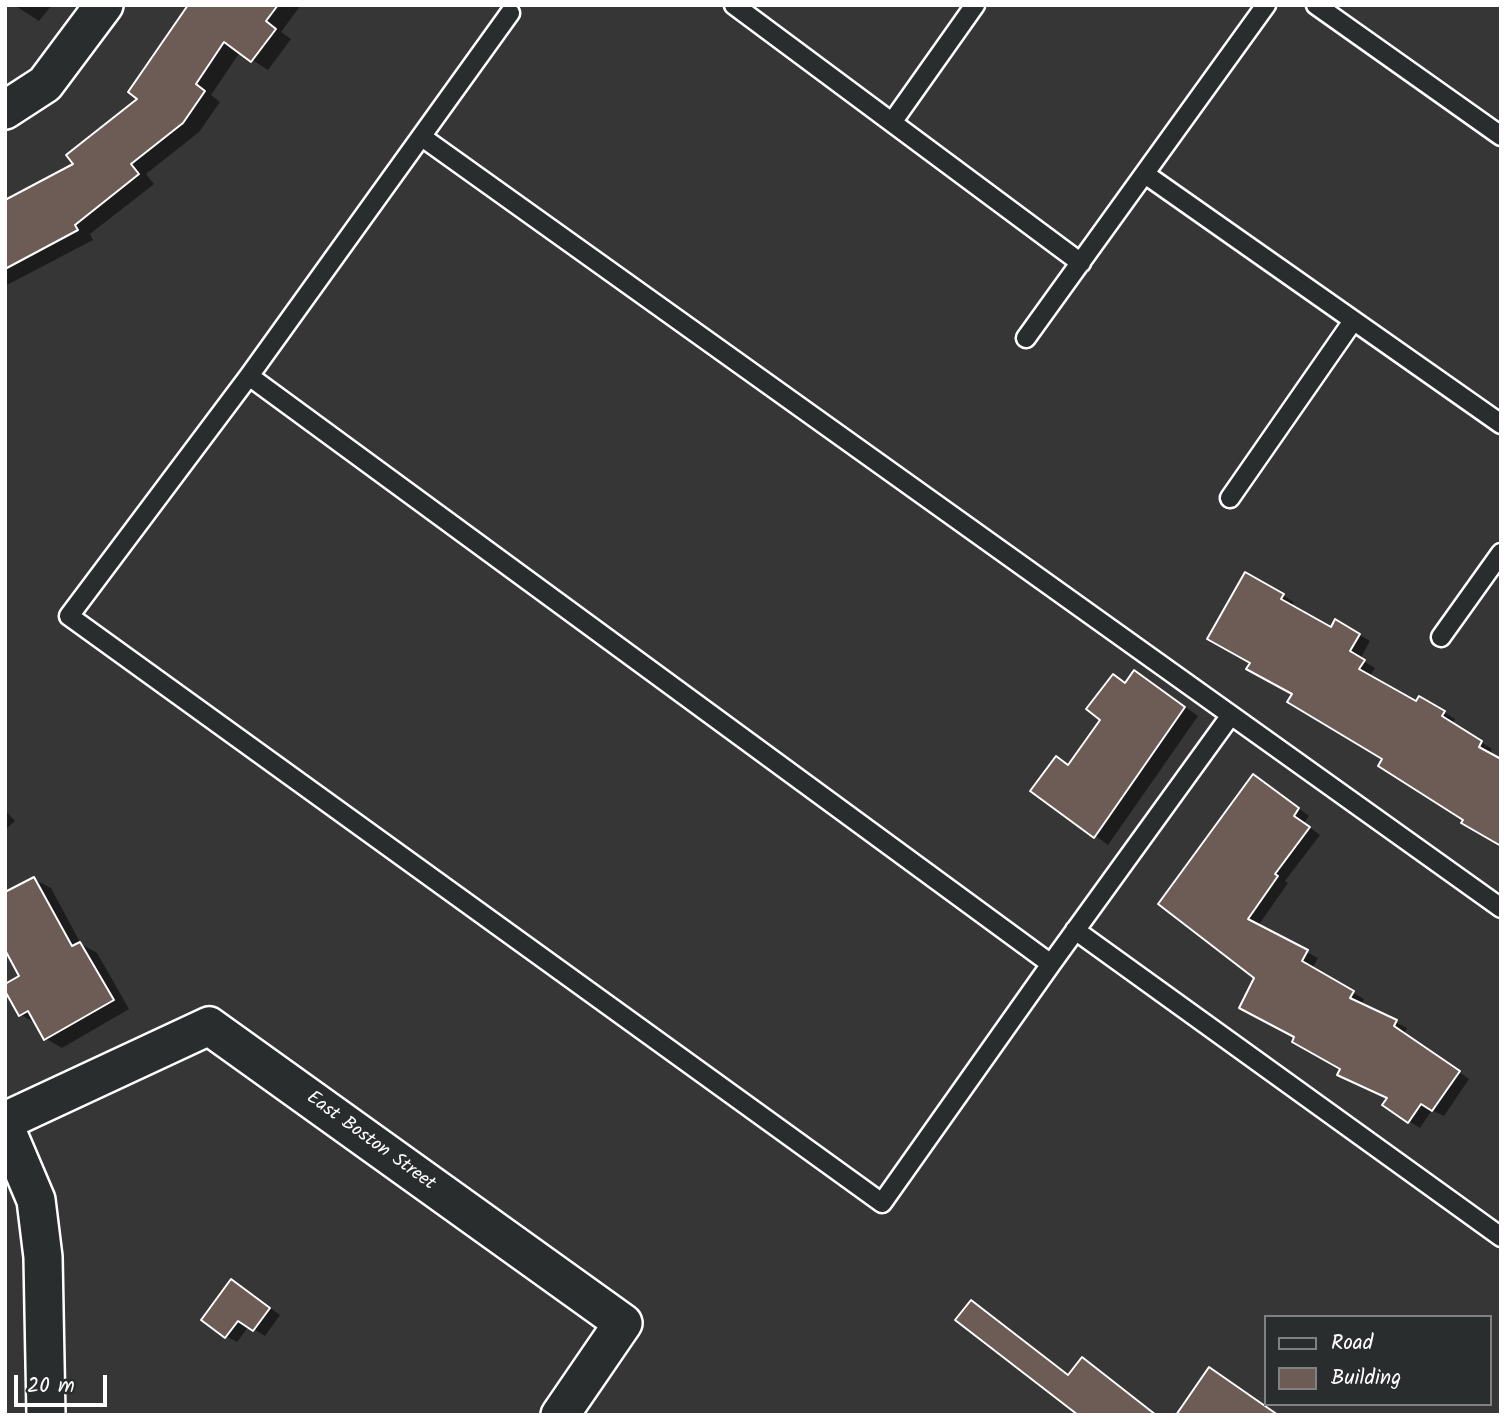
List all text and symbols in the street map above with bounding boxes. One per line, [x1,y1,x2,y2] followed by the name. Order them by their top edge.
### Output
[301,1088,439,1196] street label: East Boston Street
[1264,1315,1492,1406] legend
[1331,1327,1373,1360] text: Road
[18,1360,110,1404] scale bar
[1331,1362,1401,1395] text: Building
[27,1370,75,1403] text: 20 m

